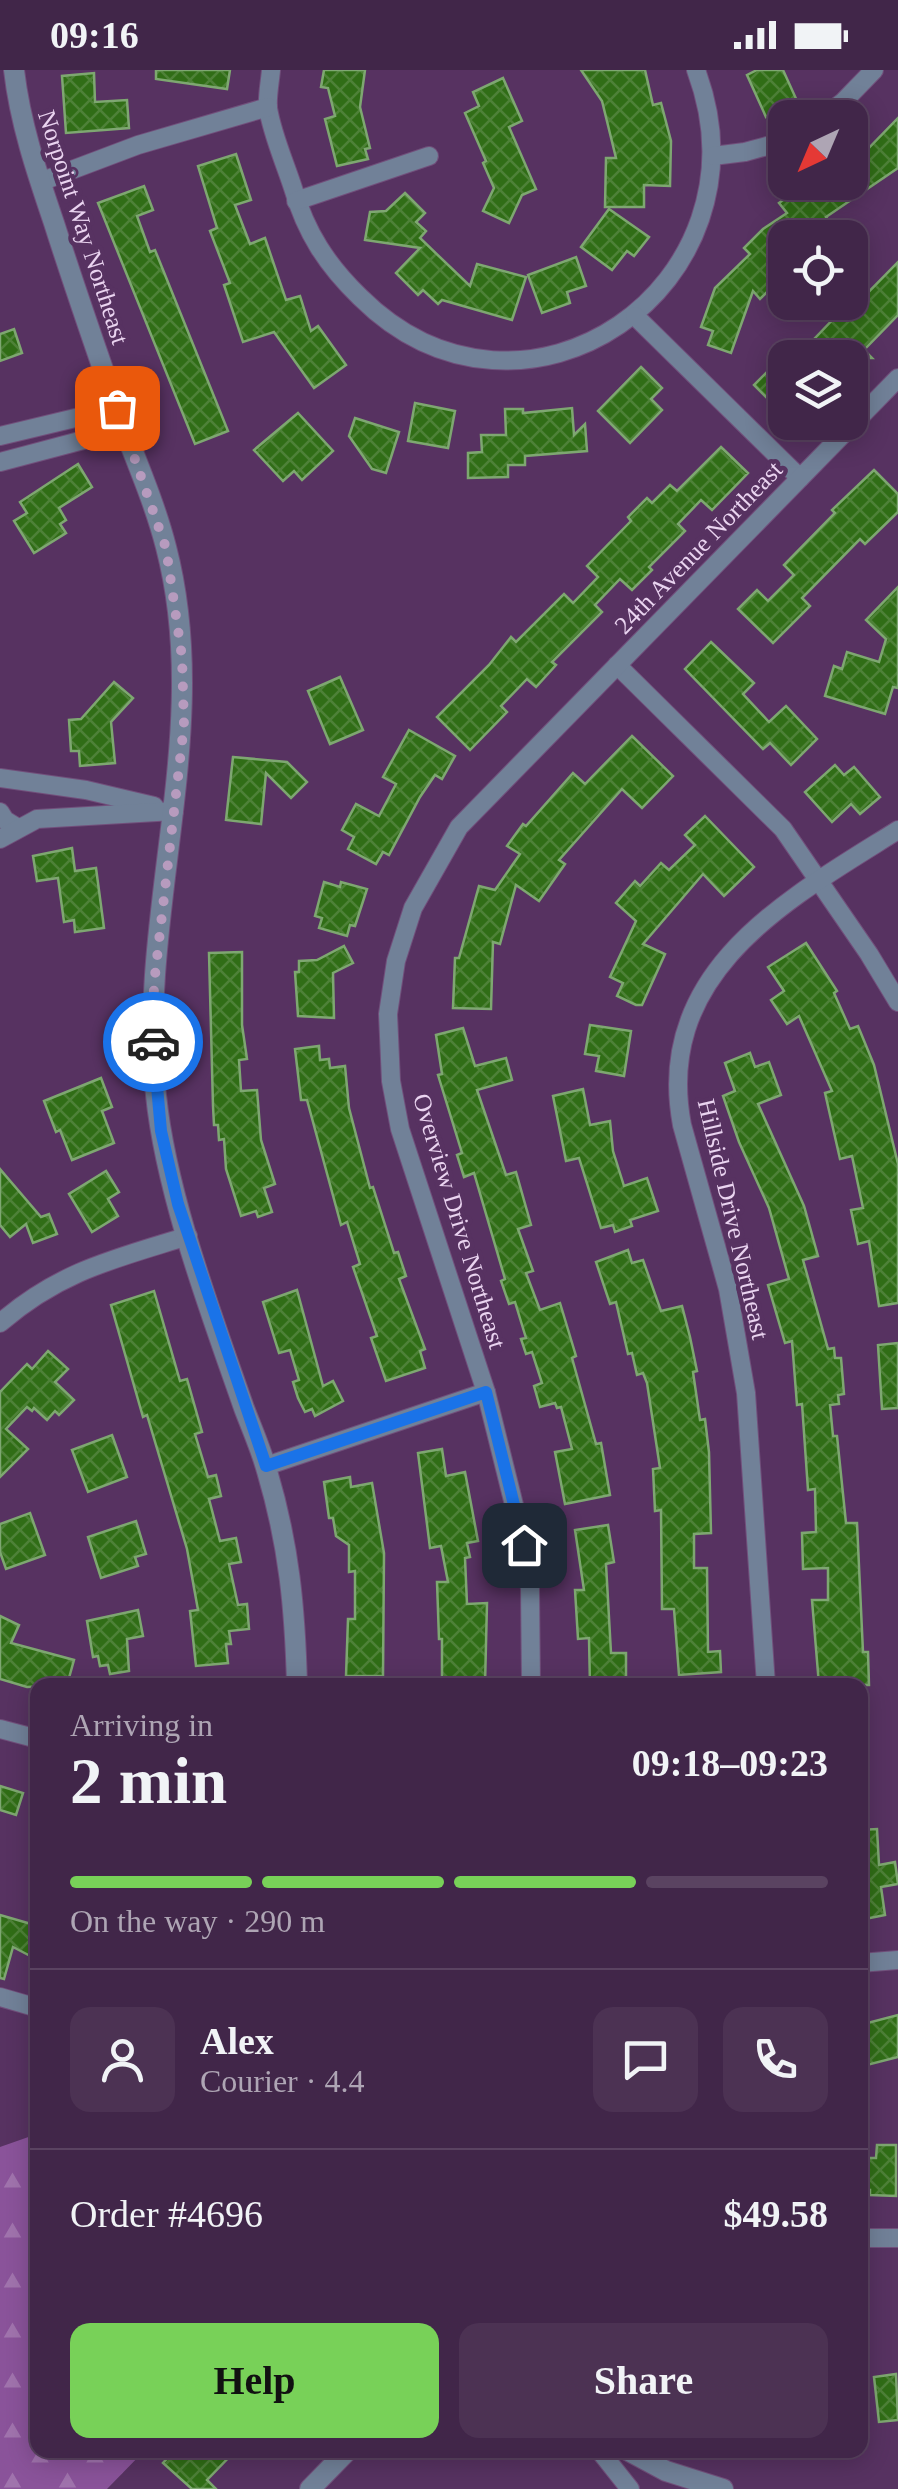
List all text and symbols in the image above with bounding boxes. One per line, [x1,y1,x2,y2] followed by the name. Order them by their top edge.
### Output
[50,14,139,56] text: 09:16
[768,100,868,200] north arrow
[768,100,868,440] map controls
[33,107,134,348] street label: Norpoint Way Northeast
[768,220,868,320] button: locate
[768,340,868,440] button: layers
[75,366,160,451] pin
[90,381,145,436] icon: bag
[609,456,788,639] street label: 24th Avenue Northeast
[103,992,203,1092] courier
[126,1015,181,1070] icon: car
[408,1090,511,1352] street label: Overview Drive Northeast
[693,1096,774,1342] street label: Hillside Drive Northeast
[482,1503,567,1588] pin
[497,1518,552,1573] icon: home
[70,1707,213,1743] text: Arriving in
[632,1742,828,1784] text: 09:18–09:23
[70,1745,227,1817] text: 2 min
[70,1903,325,1939] text: On the way · 290 m
[70,2007,175,2112] button: person
[593,2007,698,2112] button: chat
[723,2007,828,2112] button: phone
[200,2020,274,2062] text: Alex
[200,2063,364,2099] text: Courier · 4.4
[70,2193,263,2235] text: Order #4696
[724,2193,828,2235] text: $49.58
[70,2323,439,2438] button: Help
[459,2323,828,2438] button: Share

